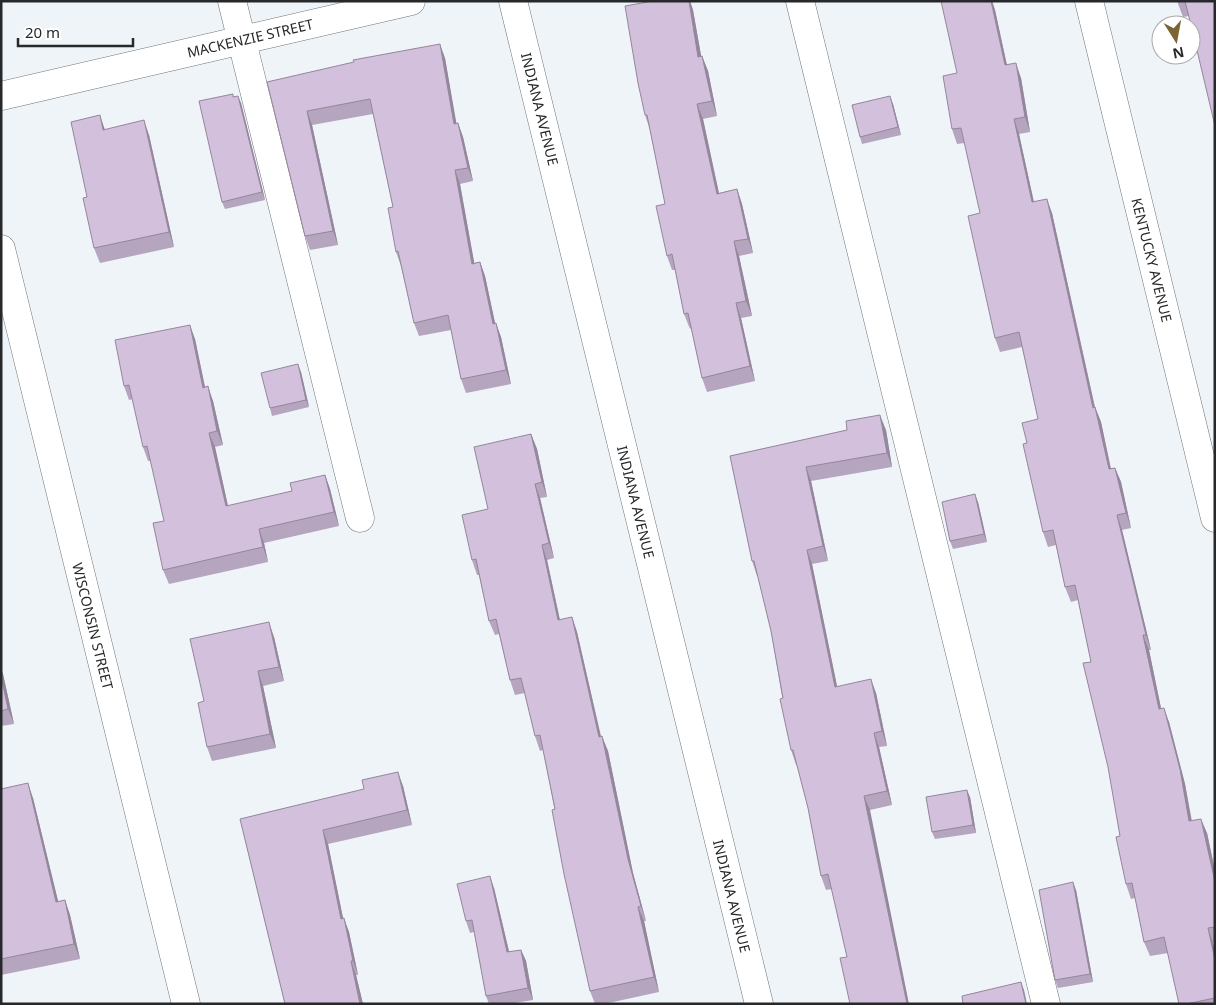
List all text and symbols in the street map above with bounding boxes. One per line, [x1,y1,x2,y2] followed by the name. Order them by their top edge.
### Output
[185,14,315,62] street label: MACKENZIE STREET
[18,15,132,47] scale bar
[1151,15,1201,65] north arrow
[25,22,60,42] text: 20 m
[1171,43,1186,64] text: N
[517,51,563,167] street label: INDIANA AVENUE
[1127,196,1177,324] street label: KENTUCKY AVENUE
[613,444,659,560] street label: INDIANA AVENUE
[68,561,118,691] street label: WISCONSIN STREET
[709,838,755,954] street label: INDIANA AVENUE

